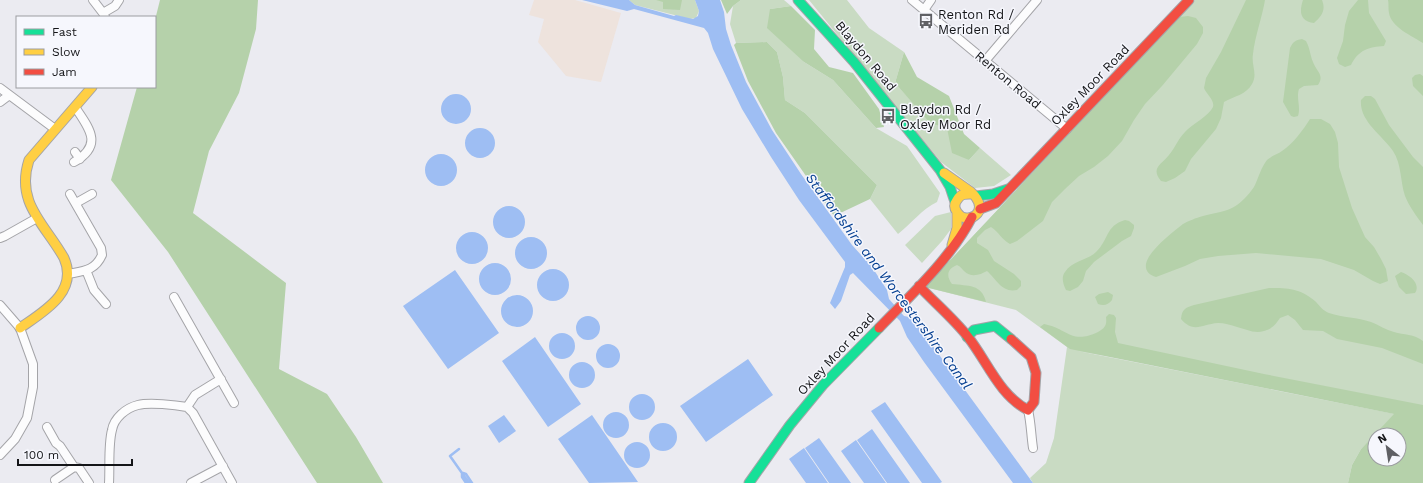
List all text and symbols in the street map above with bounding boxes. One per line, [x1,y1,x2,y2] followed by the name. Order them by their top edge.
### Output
[938,7,1015,37] place label: Renton Rd / Meriden Rd
[917,12,935,30] bus stop icon: Renton Rd / Meriden Rd
[16,16,156,88] legend
[833,18,899,94] street label: Blaydon Road
[52,25,77,39] text: Fast
[1048,42,1132,128] street label: Oxley Moor Road
[52,45,80,59] text: Slow
[972,48,1044,112] street label: Renton Road
[52,65,77,79] text: Jam
[900,102,991,132] place label: Blaydon Rd / Oxley Moor Rd
[879,107,897,125] bus stop icon: Blaydon Rd / Oxley Moor Rd
[803,170,975,392] water label: Staffordshire and Worcestershire Canal
[794,310,878,398] street label: Oxley Moor Road
[1367,427,1407,467] north arrow
[1375,431,1389,446] text: N
[18,441,132,467] scale bar
[24,448,59,462] text: 100 m

